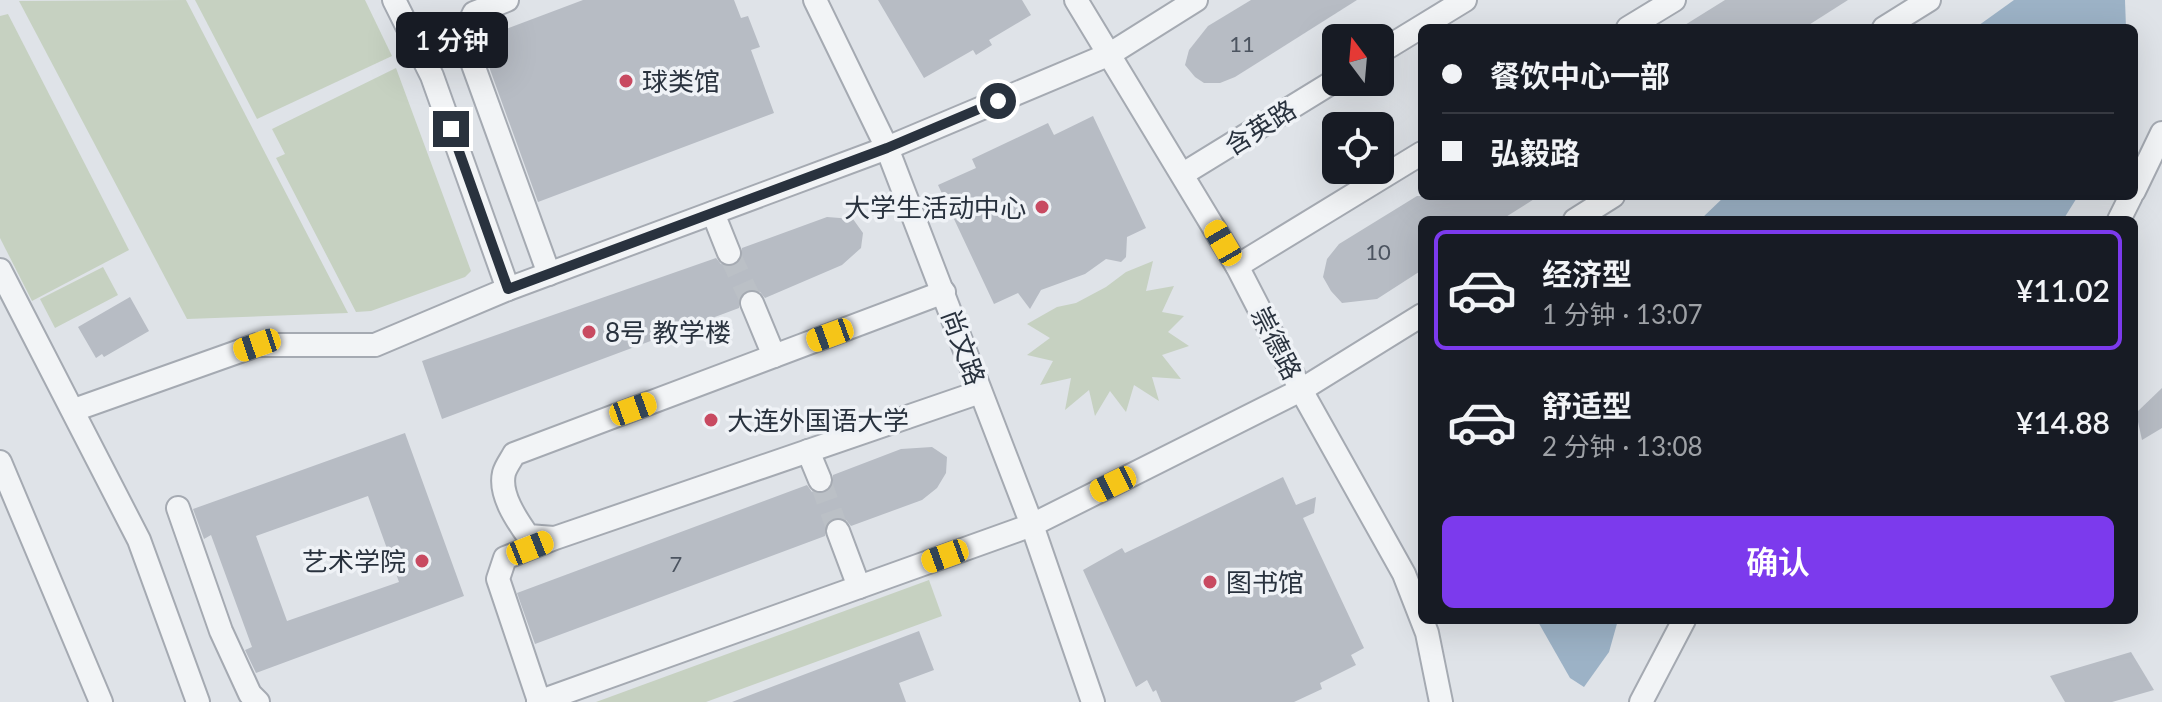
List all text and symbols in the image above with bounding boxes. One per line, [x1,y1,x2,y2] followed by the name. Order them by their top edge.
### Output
[395,13,507,69] callout: 1 分钟
[415,24,489,56] text: 1 分钟
[1322,24,1394,96] north arrow
[1322,24,1394,184] map controls
[1229,30,1255,57] house number: 11
[1490,57,1670,93] text: 餐饮中心一部
[642,65,720,97] place label: 球类馆
[617,72,635,90] marker: 球类馆
[980,83,1016,119] route start
[1218,93,1302,161] street label: 含英路
[433,111,469,147] route end
[1322,112,1394,184] button: locate
[1490,134,1580,170] text: 弘毅路
[844,191,1026,223] place label: 大学生活动中心
[1033,198,1051,216] marker: 大学生活动中心
[1201,216,1245,270] car
[1365,238,1391,265] house number: 10
[1446,254,1518,326] icon: car
[1542,255,1632,291] text: 经济型
[2016,272,2110,308] text: ¥11.02
[1542,298,1703,330] text: 1 分钟 · 13:07
[1245,301,1309,385] street label: 崇德路
[936,305,992,389] street label: 尚文路
[605,316,731,348] place label: 8号 教学楼
[803,316,857,354] car
[580,323,598,341] marker: 8号 教学楼
[230,326,284,364] car
[1446,386,1518,458] icon: car
[1542,387,1632,423] text: 舒适型
[606,390,660,428] car
[727,404,909,436] place label: 大连外国语大学
[2016,404,2110,440] text: ¥14.88
[702,411,720,429] marker: 大连外国语大学
[1542,430,1703,462] text: 2 分钟 · 13:08
[1086,463,1140,505] car
[1442,516,2114,608] button: 确认
[503,528,557,568] car
[918,537,972,575] car
[302,545,406,577] place label: 艺术学院
[670,550,682,577] house number: 7
[413,552,431,570] marker: 艺术学院
[1226,566,1304,598] place label: 图书馆
[1201,573,1219,591] marker: 图书馆

